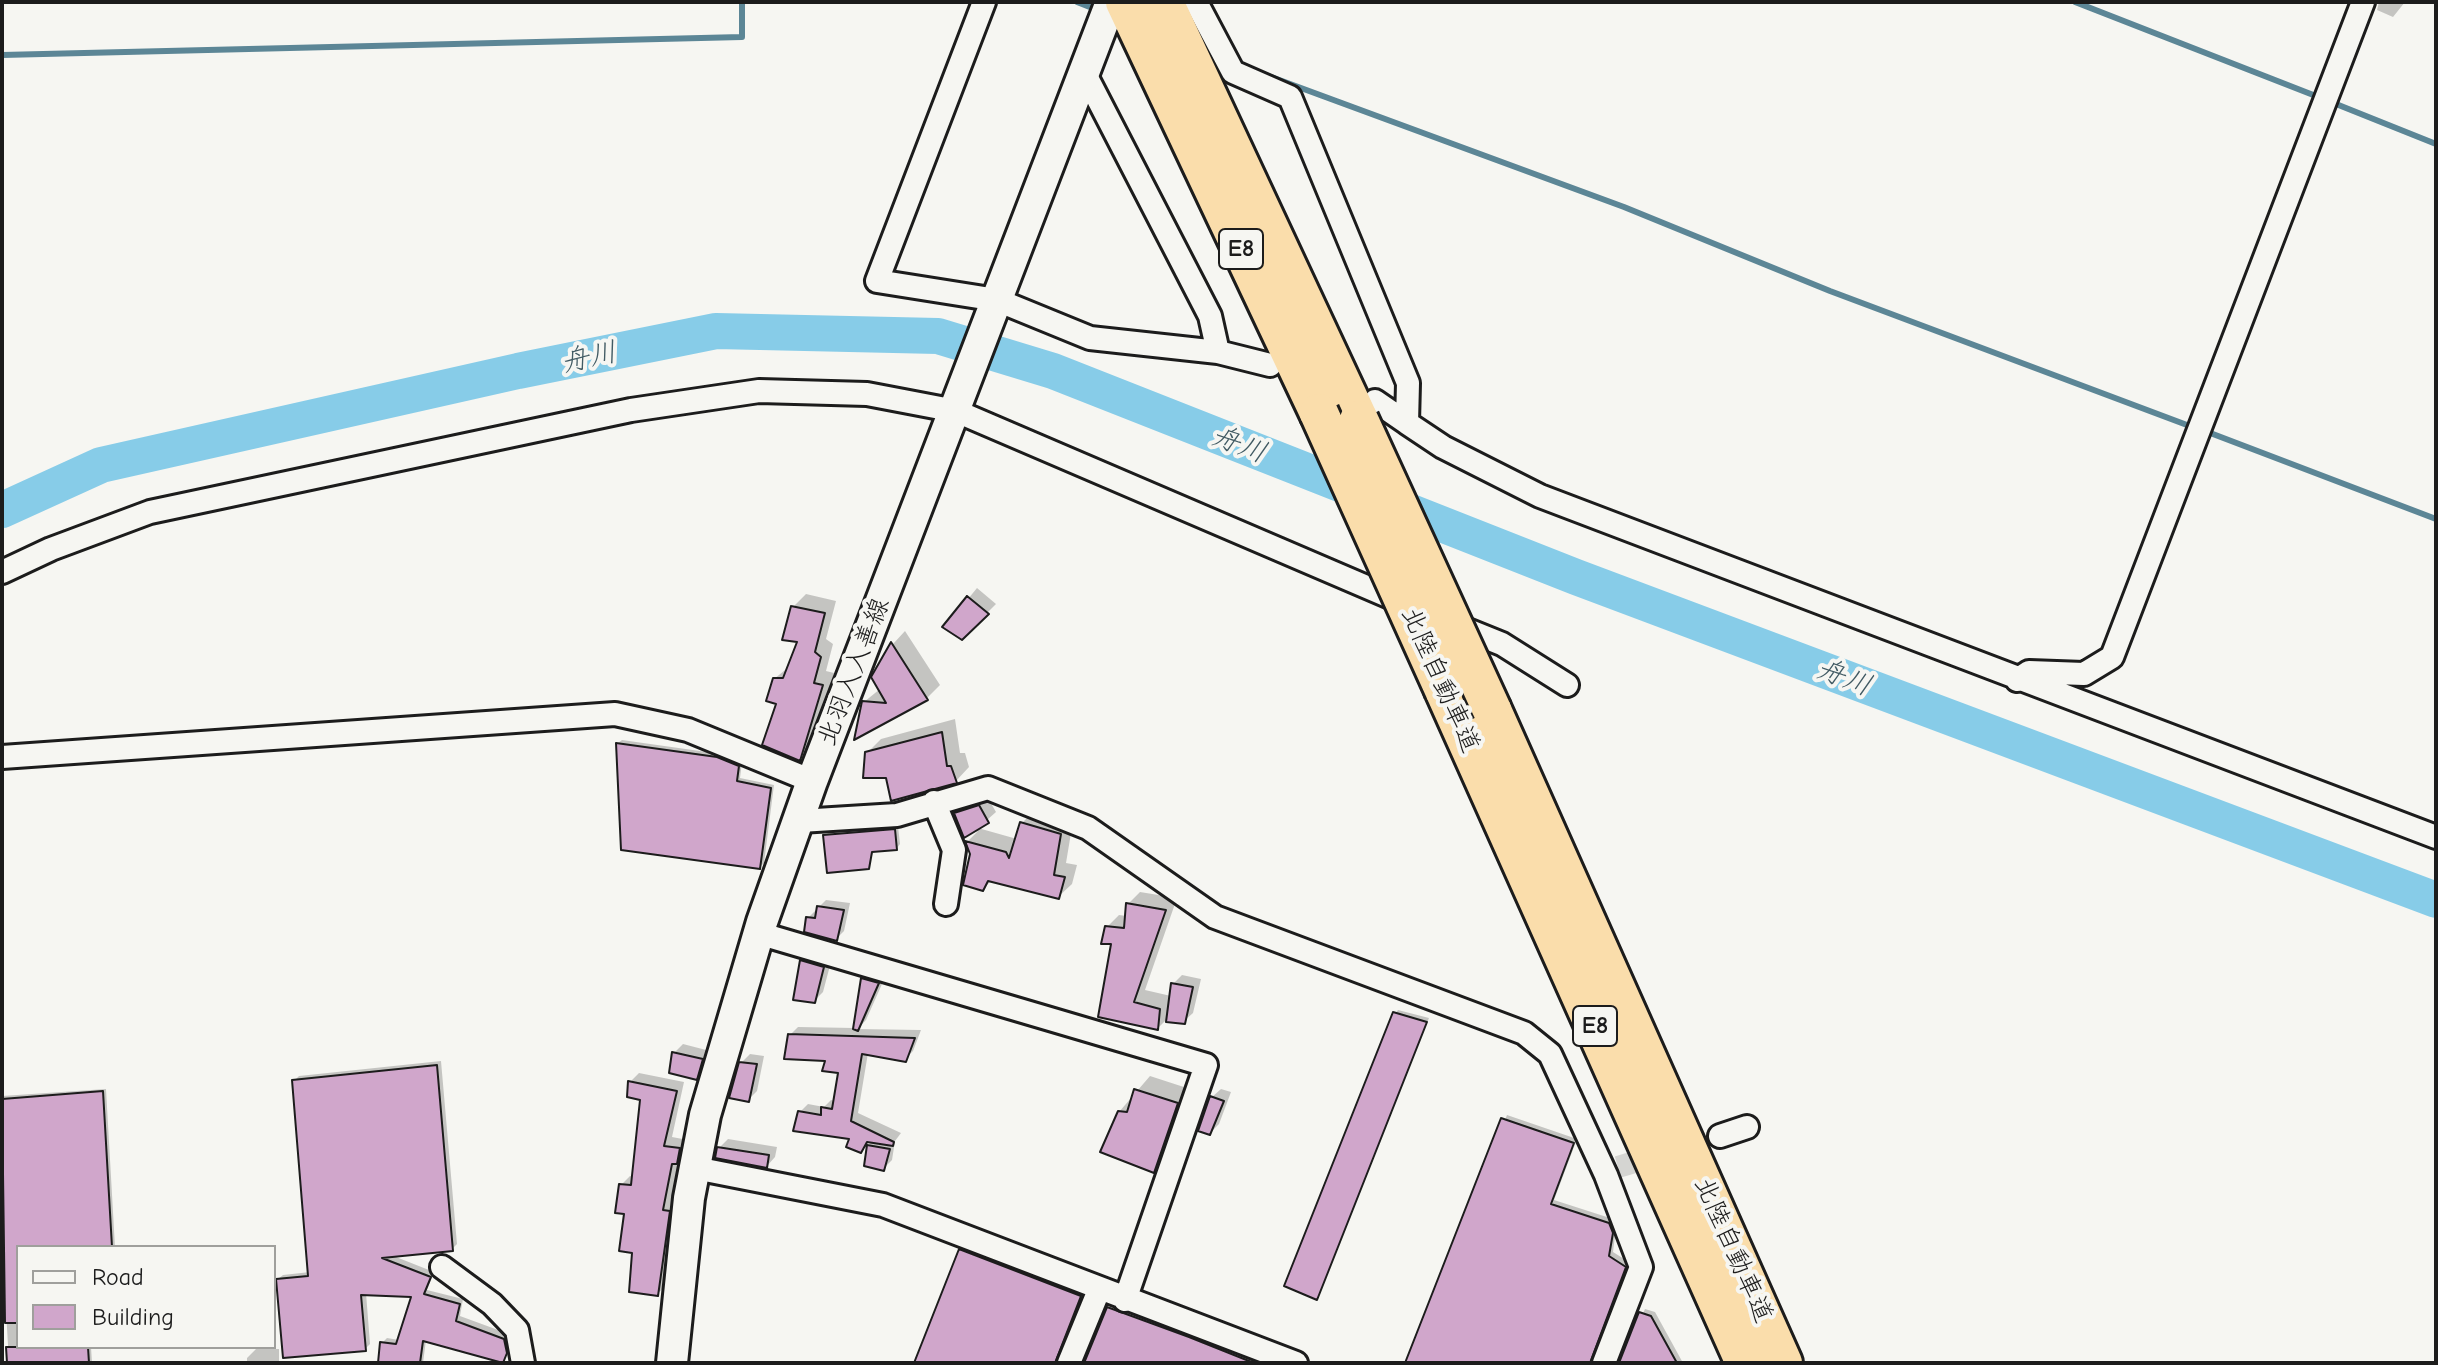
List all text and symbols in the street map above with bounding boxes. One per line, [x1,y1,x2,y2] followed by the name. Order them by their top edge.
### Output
[1219,229,1263,269] road number: E8
[558,336,620,380] water label: 舟川
[1207,419,1271,471] water label: 舟川
[811,594,897,750] street label: 北羽入入善線
[1394,602,1486,758] street label: 北陸自動車道
[1812,652,1876,704] water label: 舟川
[1573,1006,1617,1046] road number: E8
[1687,1172,1779,1328] street label: 北陸自動車道
[16,1245,276,1349] legend
[92,1263,144,1291] text: Road
[92,1303,174,1331] text: Building

